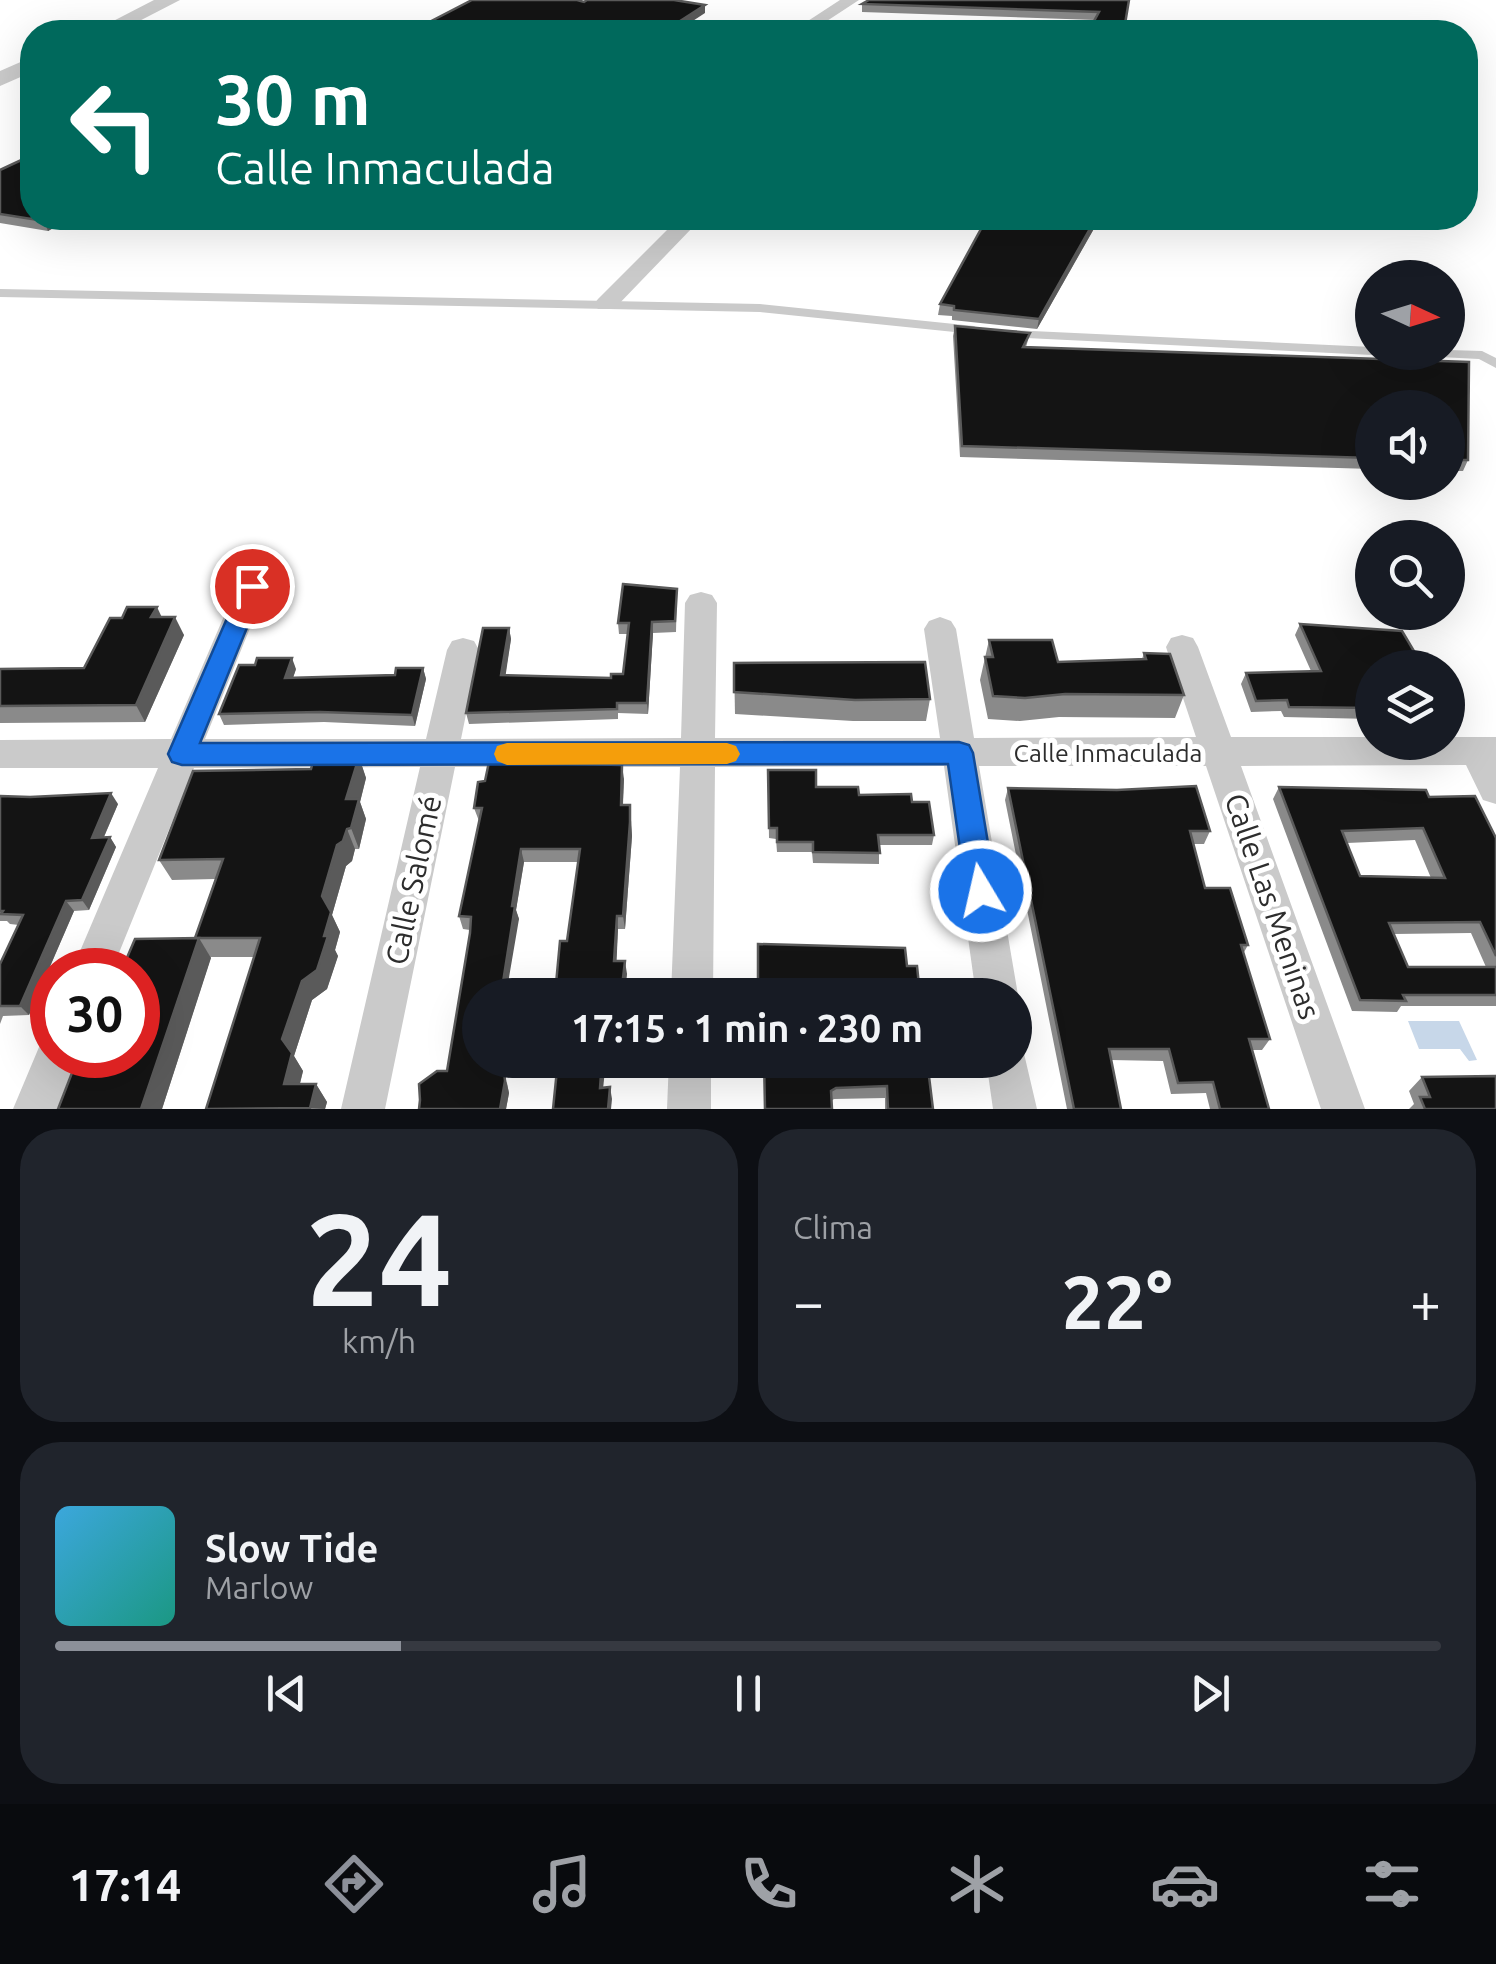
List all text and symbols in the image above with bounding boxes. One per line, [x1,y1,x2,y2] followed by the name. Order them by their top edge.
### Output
[50,60,180,190] icon: left
[215,60,371,138] text: 30 m
[215,142,555,193] text: Calle Inmaculada
[1355,260,1465,370] north arrow
[1355,260,1465,760] map controls
[1355,390,1465,500] button: sound
[1355,520,1465,630] button: search
[210,544,295,629] pin
[225,559,280,614] icon: arrive
[1355,650,1465,760] button: layers
[1014,739,1202,767] street label: Calle Inmaculada
[1218,789,1328,1023] street label: Calle Las Meninas
[378,792,448,968] street label: Calle Salomé
[929,839,1033,943] position arrow
[30,948,160,1078] speed limit sign: 30
[571,1007,923,1049] text: 17:15 · 1 min · 230 m
[306,1185,452,1331] text: 24
[793,1209,873,1245] text: Clima
[1061,1259,1173,1343] text: 22°
[793,1271,824,1332] text: −
[1410,1271,1441,1332] text: +
[342,1323,416,1359] text: km/h
[205,1527,378,1569] text: Slow Tide
[205,1569,313,1605] text: Marlow
[259,1666,314,1721] icon: previous
[721,1666,776,1721] icon: pause
[1183,1666,1238,1721] icon: next
[319,1849,389,1919] icon: directions
[527,1849,597,1919] icon: music
[734,1849,804,1919] icon: phone
[942,1849,1012,1919] icon: climate
[1150,1849,1220,1919] icon: car
[1357,1849,1427,1919] icon: filters
[69,1859,181,1910] text: 17:14

